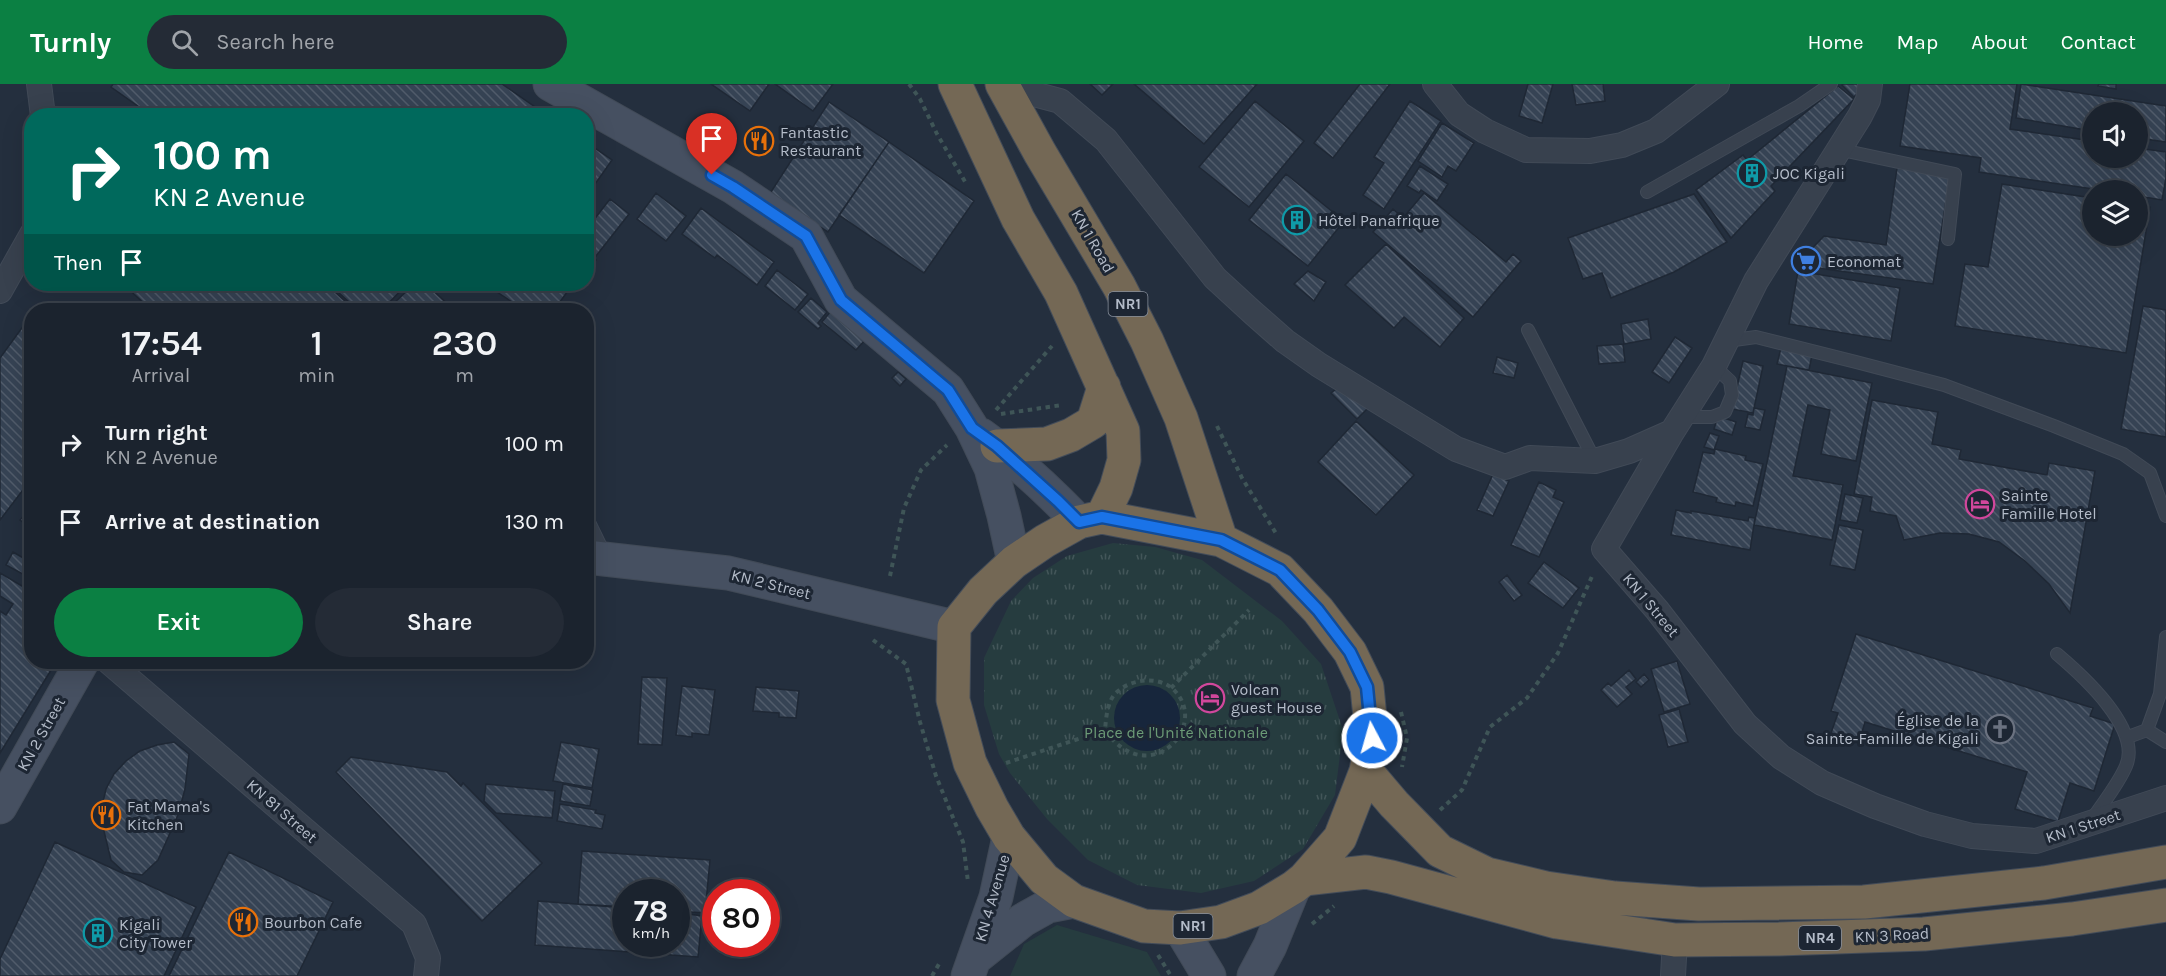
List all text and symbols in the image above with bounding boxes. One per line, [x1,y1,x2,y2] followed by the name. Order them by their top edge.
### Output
[147,15,567,69] search box
[30,26,111,59] text: Turnly
[168,26,201,59] icon: search
[216,29,335,55] text: Search here
[1808,30,1864,54] text: Home
[1897,30,1938,54] text: Map
[1971,30,2028,54] text: About
[2061,30,2136,54] text: Contact
[2082,102,2148,246] map controls
[2082,102,2148,168] button: sound
[686,113,737,175] pin
[695,122,728,155] icon: arrive
[780,123,861,160] place label: Fantastic Restaurant
[743,125,775,157] restaurant icon: Fantastic Restaurant
[153,130,272,180] text: 100 m
[54,132,132,210] icon: right
[1736,157,1768,189] building icon: JOC Kigali
[1773,164,1845,183] place label: JOC Kigali
[2082,180,2148,246] button: layers
[153,181,305,213] text: KN 2 Avenue
[1281,204,1313,236] building icon: Hôtel Panafrique
[1067,206,1119,276] street label: KN 1 Road
[1318,211,1439,230] place label: Hôtel Panafrique
[1790,245,1822,277] supermarket icon: Economat
[115,246,148,279] icon: arrive
[54,250,103,276] text: Then
[1827,252,1901,271] place label: Economat
[1108,292,1148,316] road number: NR1
[120,322,202,364] text: 17:54
[310,322,323,364] text: 1
[432,322,498,364] text: 230
[132,364,190,387] text: Arrival
[298,364,335,387] text: min
[455,364,474,387] text: m
[105,420,208,446] text: Turn right
[54,428,87,461] icon: right
[505,431,564,457] text: 100 m
[105,446,218,469] text: KN 2 Avenue
[2001,486,2097,523] place label: Sainte Famille Hotel
[1964,488,1996,520] hotel icon: Sainte Famille Hotel
[54,506,87,539] icon: arrive
[105,509,320,535] text: Arrive at destination
[505,509,564,535] text: 130 m
[729,565,813,603] street label: KN 2 Street
[1619,569,1683,641] street label: KN 1 Street
[54,588,303,657] button: Exit
[315,588,564,657] button: Share
[1231,680,1322,717] place label: Volcan guest House
[1194,682,1226,714] hotel icon: Volcan guest House
[13,694,69,774] street label: KN 2 Street
[1340,706,1404,770] position arrow
[1806,711,1979,748] place label: Église de la Sainte-Famille de Kigali
[1984,713,2016,745] church icon: Église de la Sainte-Famille de Kigali
[1084,723,1268,742] park label: Place de l'Unité Nationale
[243,775,321,847] street label: KN 81 Street
[127,797,210,834] place label: Fat Mama's Kitchen
[90,799,122,831] restaurant icon: Fat Mama's Kitchen
[2043,805,2123,847] street label: KN 1 Street
[970,852,1014,944] street label: KN 4 Avenue
[702,879,780,957] speed limit sign: 80
[634,893,668,929] text: 78
[227,906,259,938] restaurant icon: Bourbon Cafe
[264,913,362,932] place label: Bourbon Cafe
[1174,914,1212,938] road number: NR1
[119,915,192,952] place label: Kigali City Tower
[82,917,114,949] building icon: Kigali City Tower
[632,924,670,942] text: km/h
[1854,924,1930,946] street label: KN 3 Road
[1799,926,1841,950] road number: NR4

